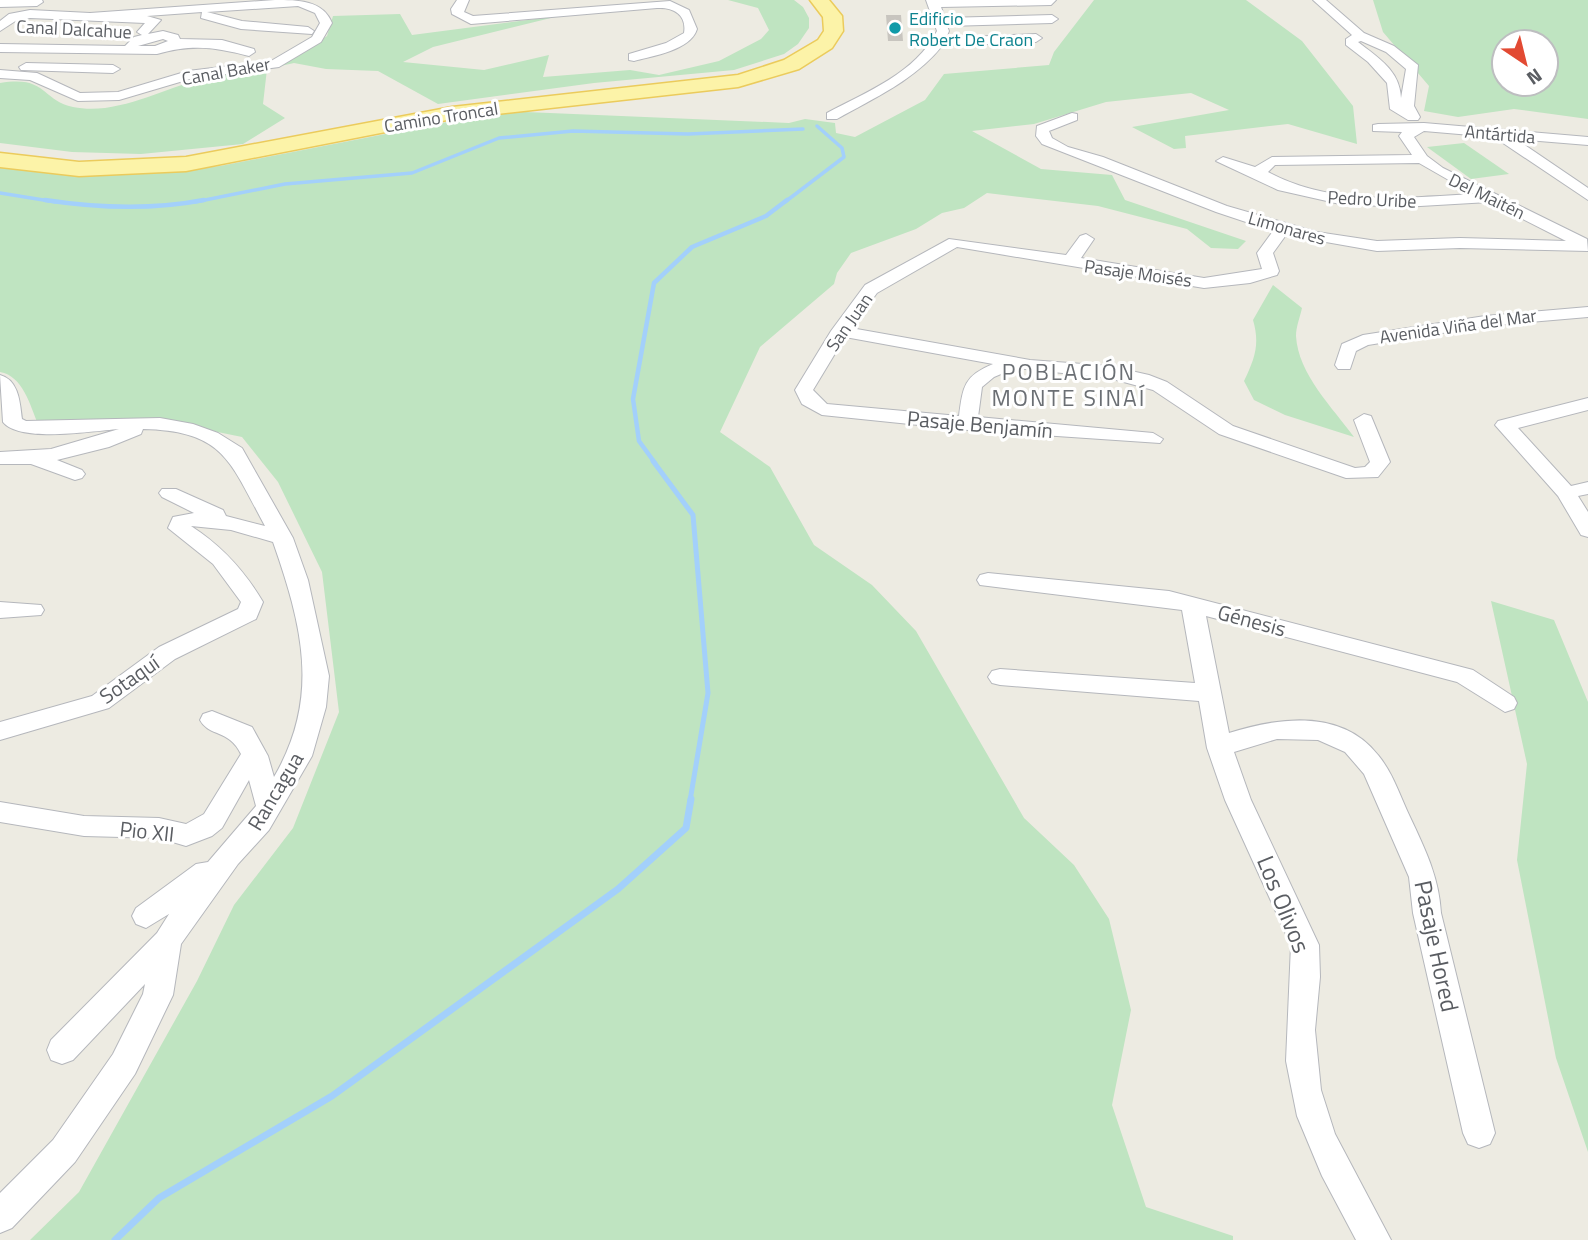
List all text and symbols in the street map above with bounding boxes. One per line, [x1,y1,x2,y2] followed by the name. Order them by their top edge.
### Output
[909,5,1033,53] place label: Edificio Robert De Craon
[16,12,132,46] street label: Canal Dalcahue
[887,20,903,36] marker: Edificio Robert De Craon
[1490,28,1560,98] north arrow
[180,50,272,92] street label: Canal Baker
[1521,62,1549,93] text: N
[382,95,500,139] street label: Camino Troncal
[1464,117,1536,151] street label: Antártida
[1444,166,1530,226] street label: Del Maitén
[1327,183,1417,215] street label: Pedro Uribe
[1245,204,1329,252] street label: Limonares
[1082,252,1194,294] street label: Pasaje Moisés
[819,287,879,357] street label: San Juan
[1378,302,1538,350] street label: Avenida Viña del Mar
[992,354,1146,415] district label: POBLACIÓN MONTE SINAÍ
[906,402,1054,446] street label: Pasaje Benjamín
[1214,596,1290,644] street label: Génesis
[92,646,167,711] street label: Sotaquí
[239,745,311,836] street label: Rancagua
[118,812,176,850] street label: Pio XII
[1248,850,1320,958] street label: Los Olivos
[1406,877,1468,1015] street label: Pasaje Hored

